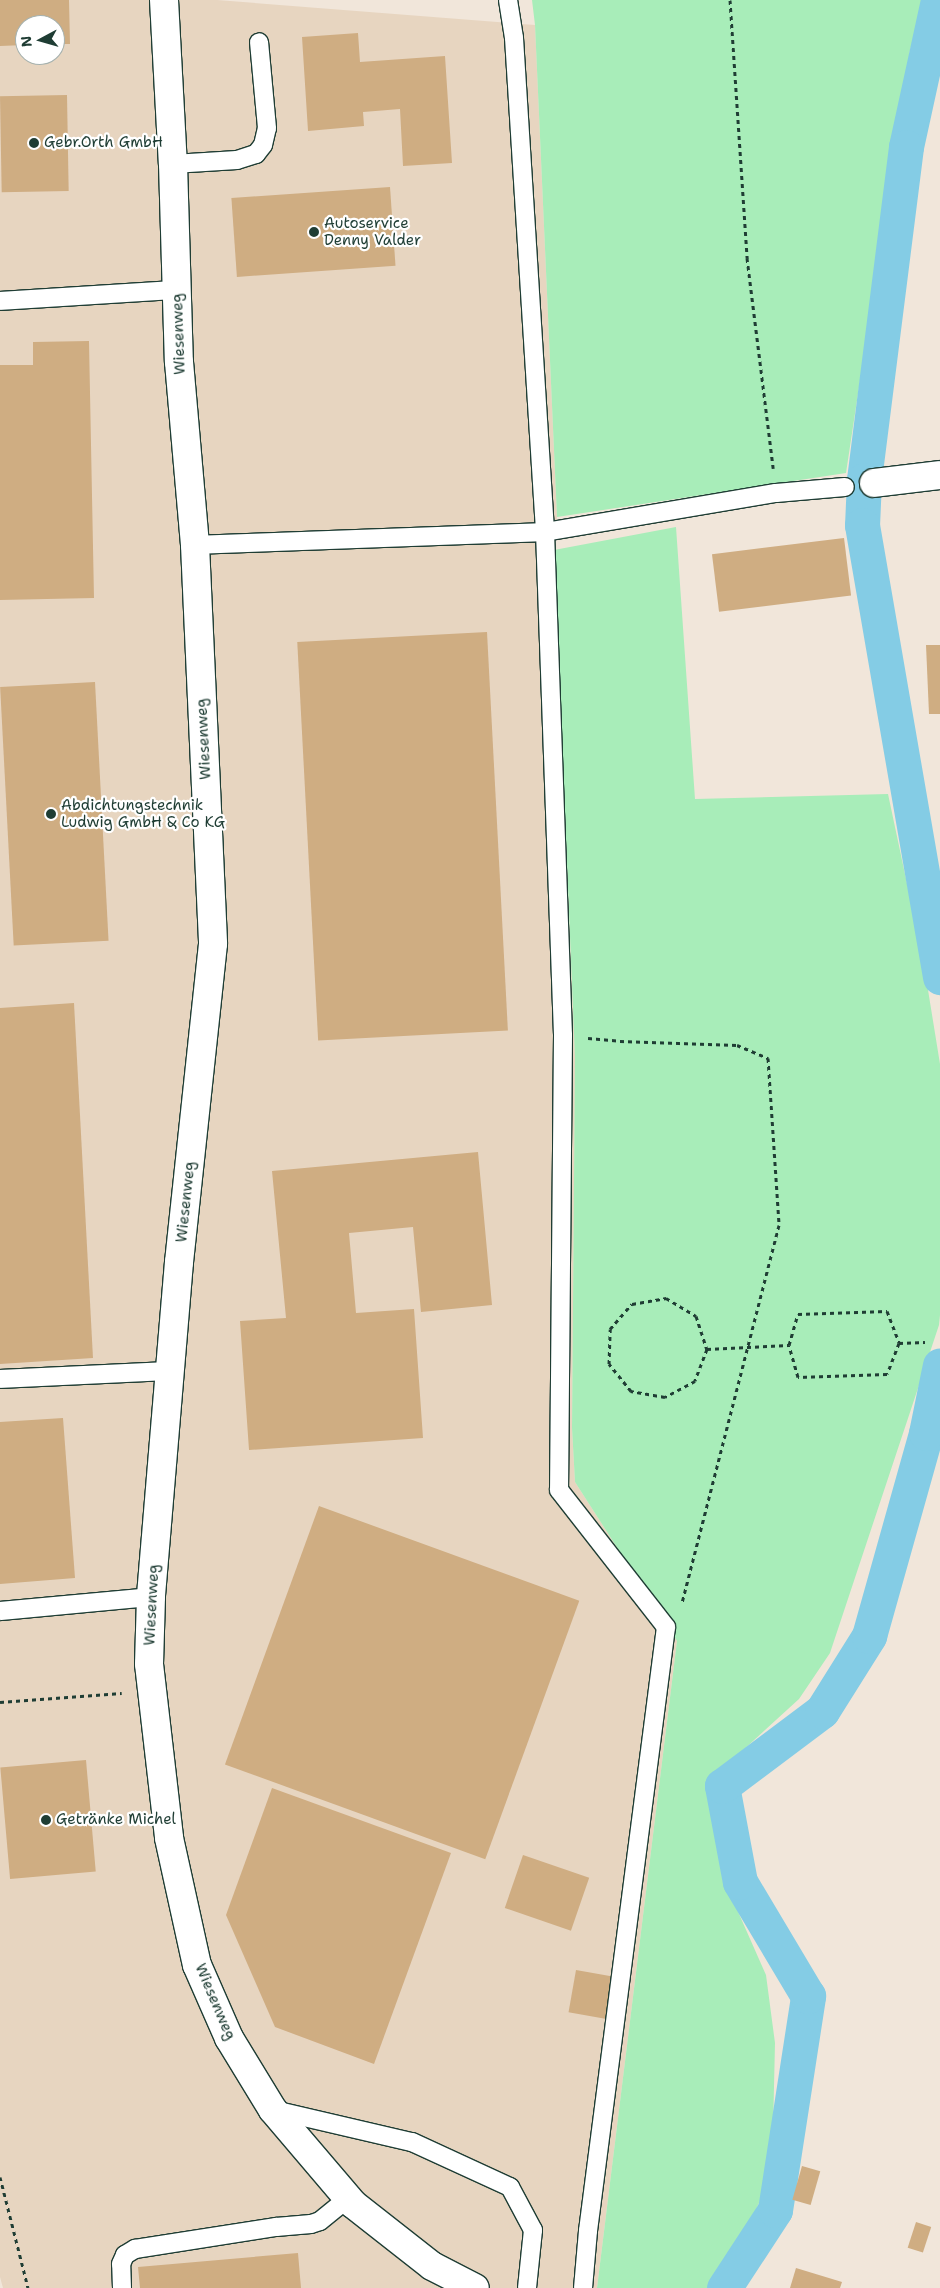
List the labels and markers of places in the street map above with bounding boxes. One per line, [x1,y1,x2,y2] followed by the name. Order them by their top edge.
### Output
[44,134,163,152] place label: Gebr.Orth GmbH
[28,137,40,149] marker: Gebr.Orth GmbH
[324,214,421,249] place label: Autoservice Denny Valder
[308,226,320,238] marker: Autoservice Denny Valder
[61,796,225,831] place label: Abdichtungstechnik Ludwig GmbH & Co KG
[45,808,57,820] marker: Abdichtungstechnik Ludwig GmbH & Co KG
[56,1811,176,1829] place label: Getränke Michel
[40,1814,52,1826] marker: Getränke Michel

